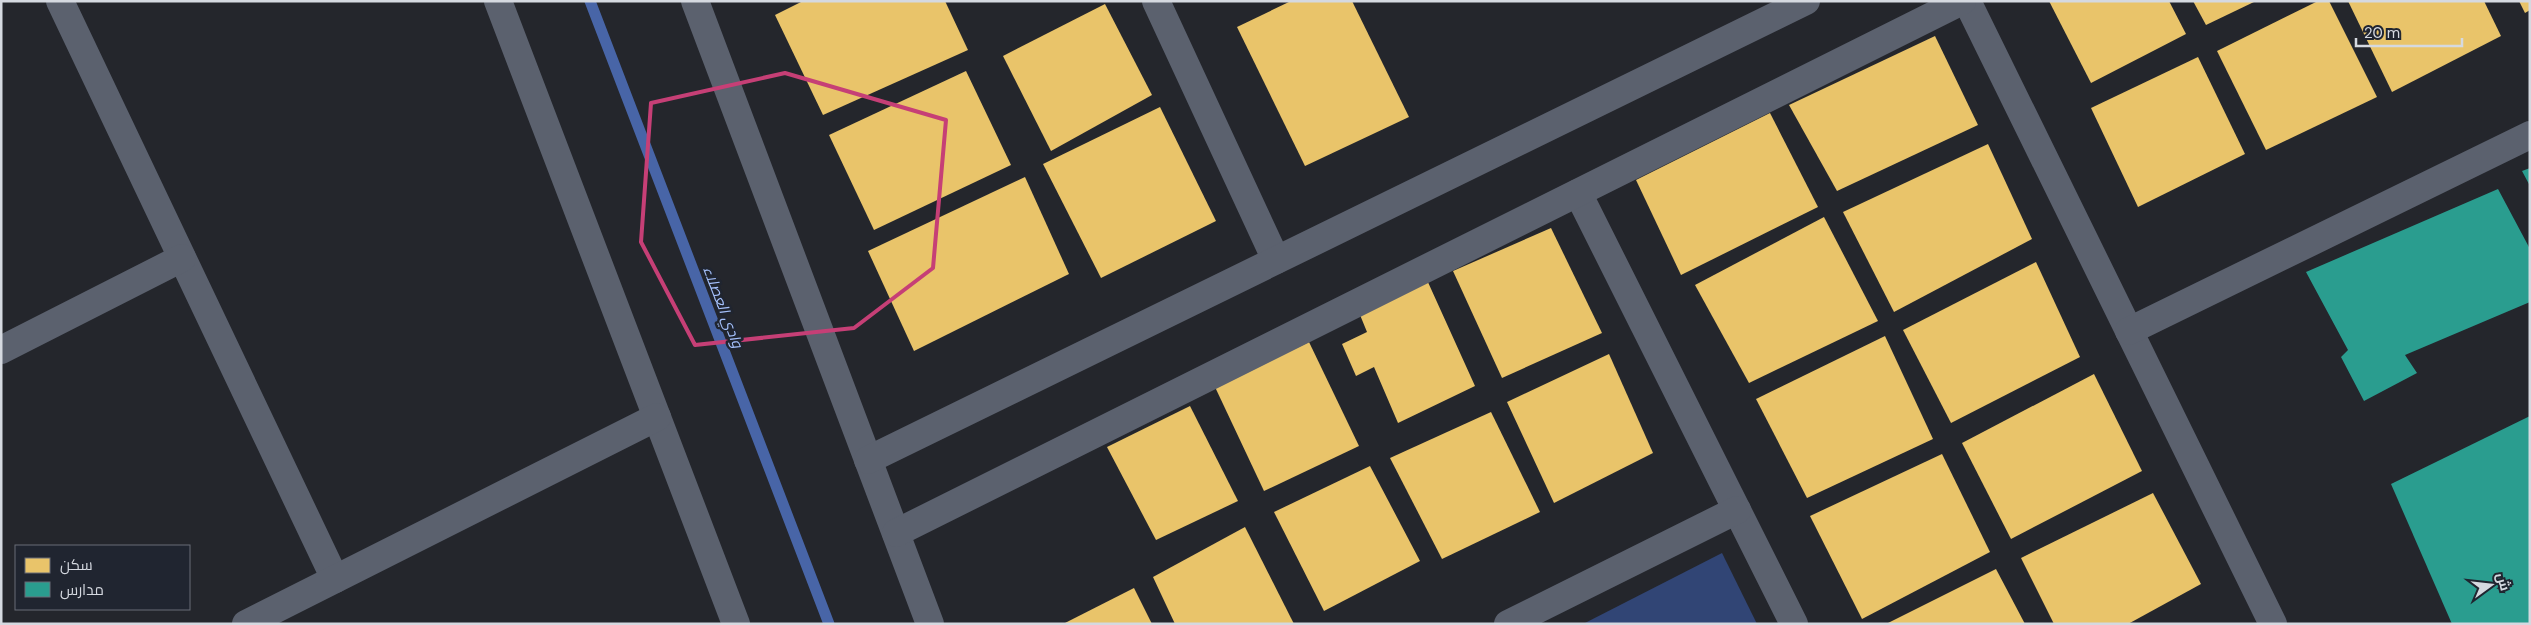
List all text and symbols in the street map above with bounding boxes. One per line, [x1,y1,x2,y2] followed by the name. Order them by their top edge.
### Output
[2356,15,2462,47] scale bar
[2364,23,2400,43] text: 20 m
[696,263,748,352] water label: وادي العصلاء
[15,545,190,610] legend
[60,555,93,575] text: سكن
[2466,560,2516,610] north arrow
[2493,571,2515,593] text: ش
[60,580,104,600] text: مدارس

